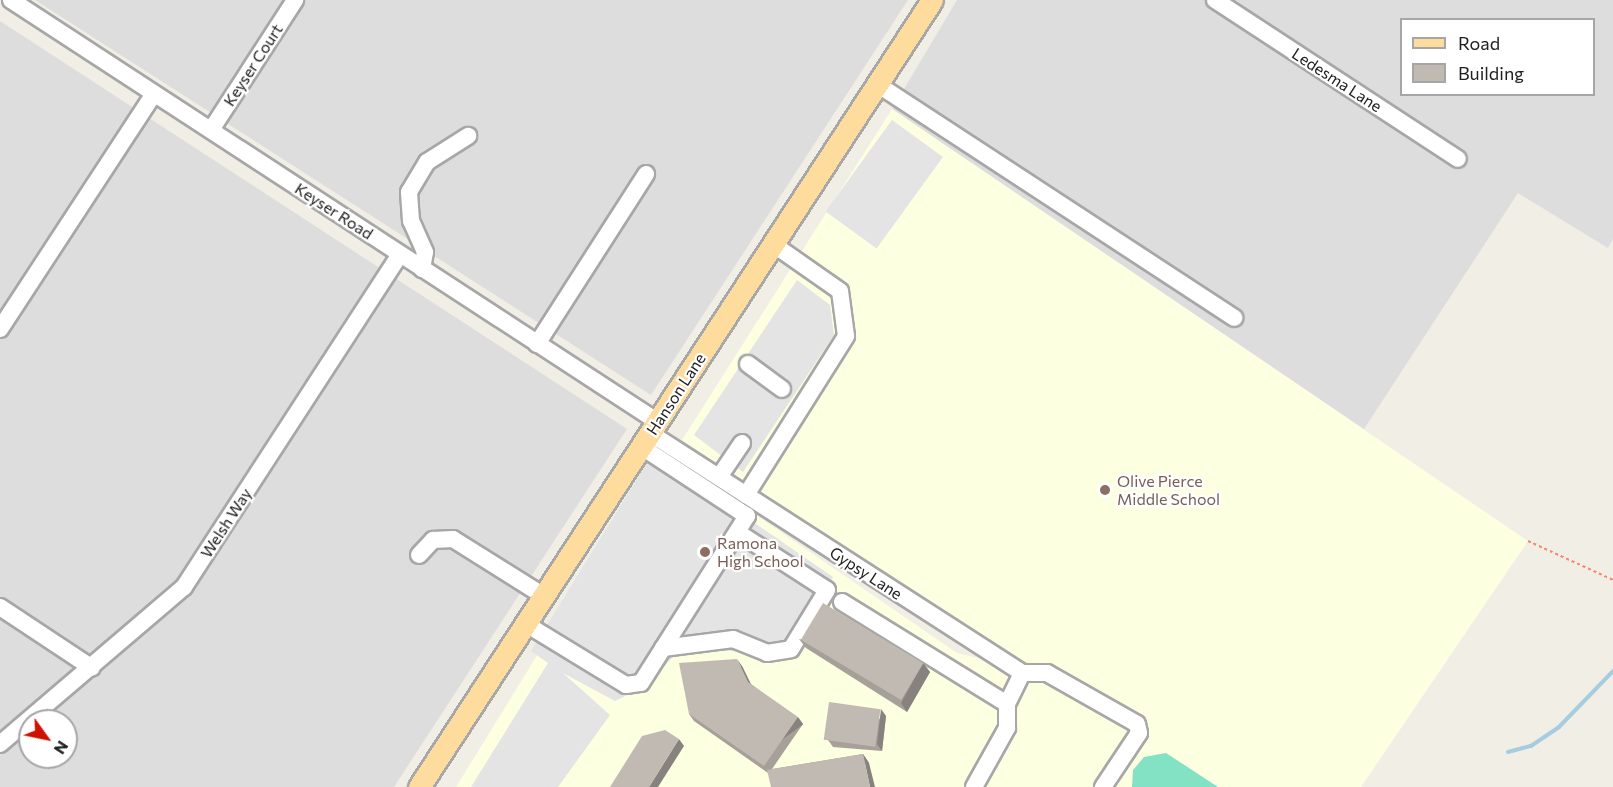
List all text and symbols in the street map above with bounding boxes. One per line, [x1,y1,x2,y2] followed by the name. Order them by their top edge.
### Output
[1400,18,1595,96] legend
[219,20,287,110] street label: Keyser Court
[1458,32,1500,54] text: Road
[1289,44,1385,116] street label: Ledesma Lane
[1458,62,1524,84] text: Building
[291,179,377,243] street label: Keyser Road
[642,349,710,439] street label: Hanson Lane
[1117,471,1220,509] place label: Olive Pierce Middle School
[1098,483,1112,497] marker: Olive Pierce Middle School
[196,485,256,561] street label: Welsh Way
[717,533,804,571] place label: Ramona High School
[826,542,906,604] street label: Gypsy Lane
[698,545,712,559] marker: Ramona High School
[18,709,78,769] north arrow
[51,738,73,758] text: N

